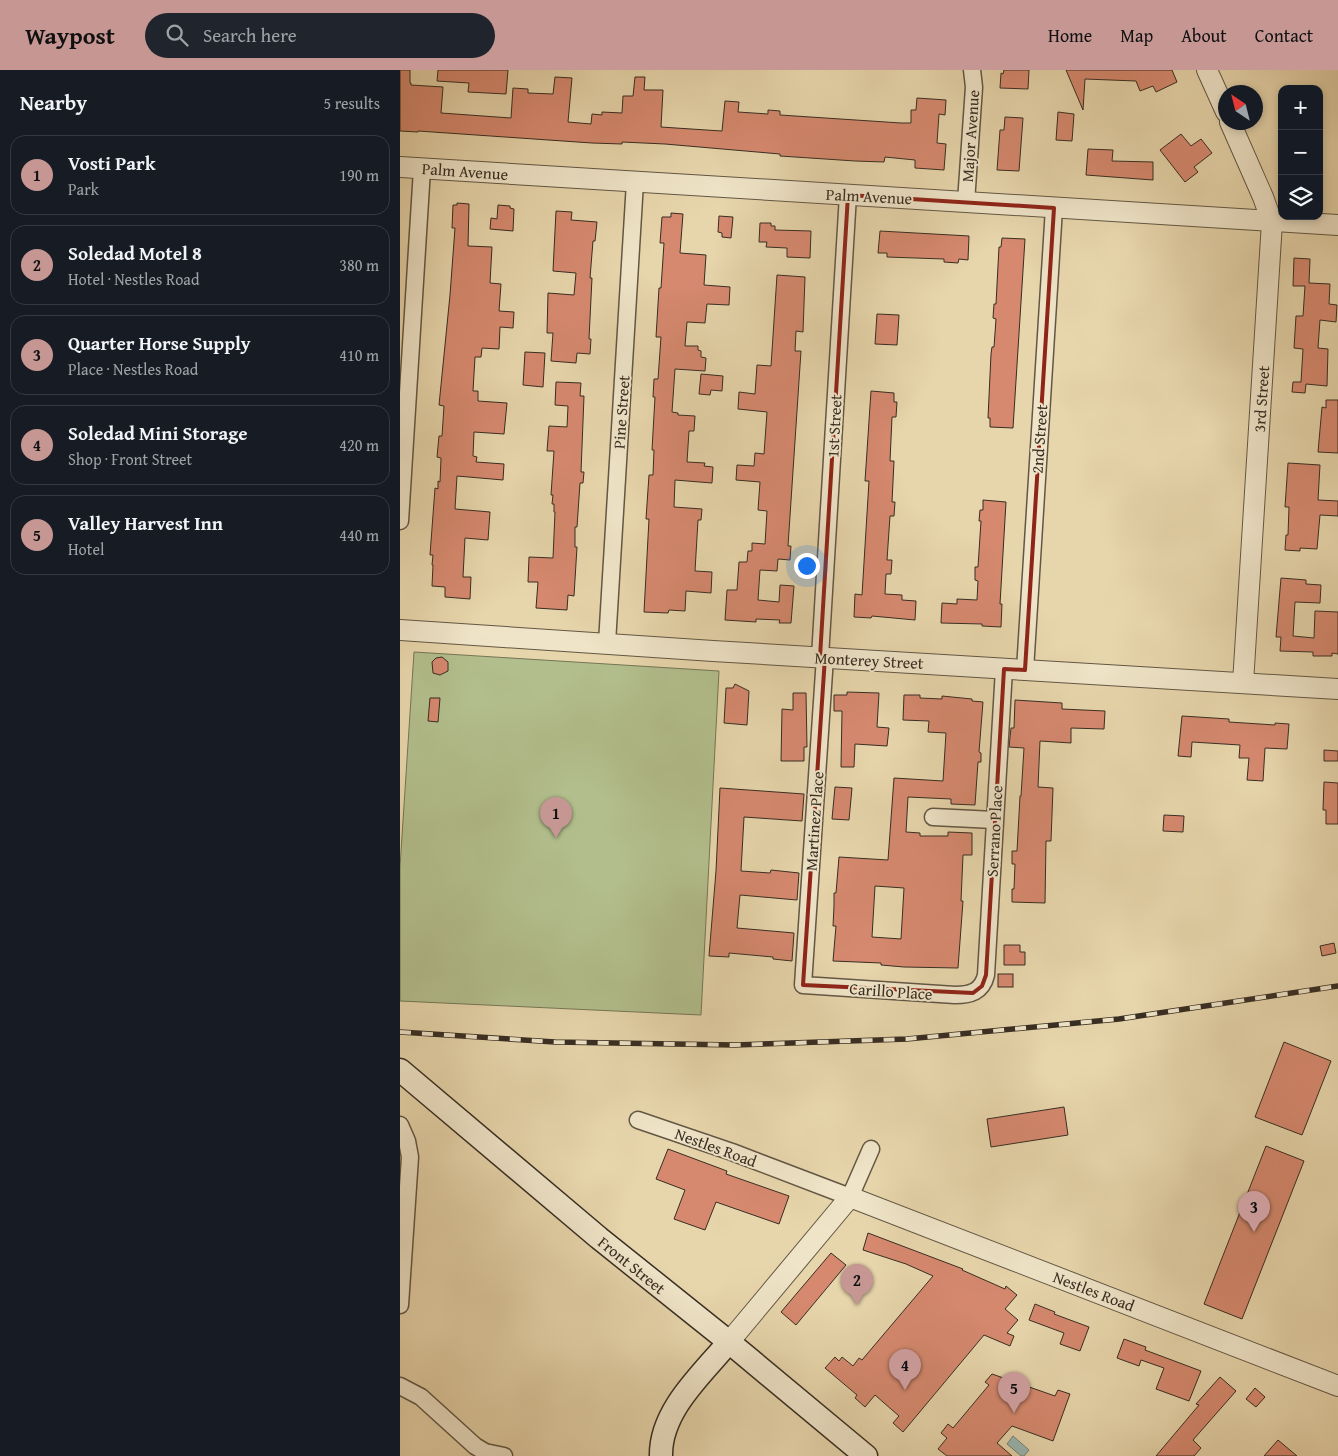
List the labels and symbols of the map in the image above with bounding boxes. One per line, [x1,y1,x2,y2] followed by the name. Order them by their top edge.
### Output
[1218,85,1263,130] north arrow
[955,89,985,183] street label: Major Avenue
[421,156,509,186] street label: Palm Avenue
[825,182,913,210] street label: Palm Avenue
[1247,365,1275,433] street label: 3rd Street
[606,374,636,450] street label: Pine Street
[820,393,848,458] street label: 1st Street
[1025,403,1053,474] street label: 2nd Street
[794,553,820,579] your location
[814,645,925,675] street label: Monterey Street
[799,770,829,872] street label: Martinez Place
[980,785,1008,877] street label: Serrano Place
[540,797,572,838] pin: 1
[849,976,933,1006] street label: Carillo Place
[672,1121,761,1173] street label: Nestles Road
[1238,1191,1270,1232] pin: 3
[593,1230,671,1300] street label: Front Street
[841,1264,873,1305] pin: 2
[1050,1265,1139,1318] street label: Nestles Road
[889,1349,921,1390] pin: 4
[998,1372,1030,1413] pin: 5

